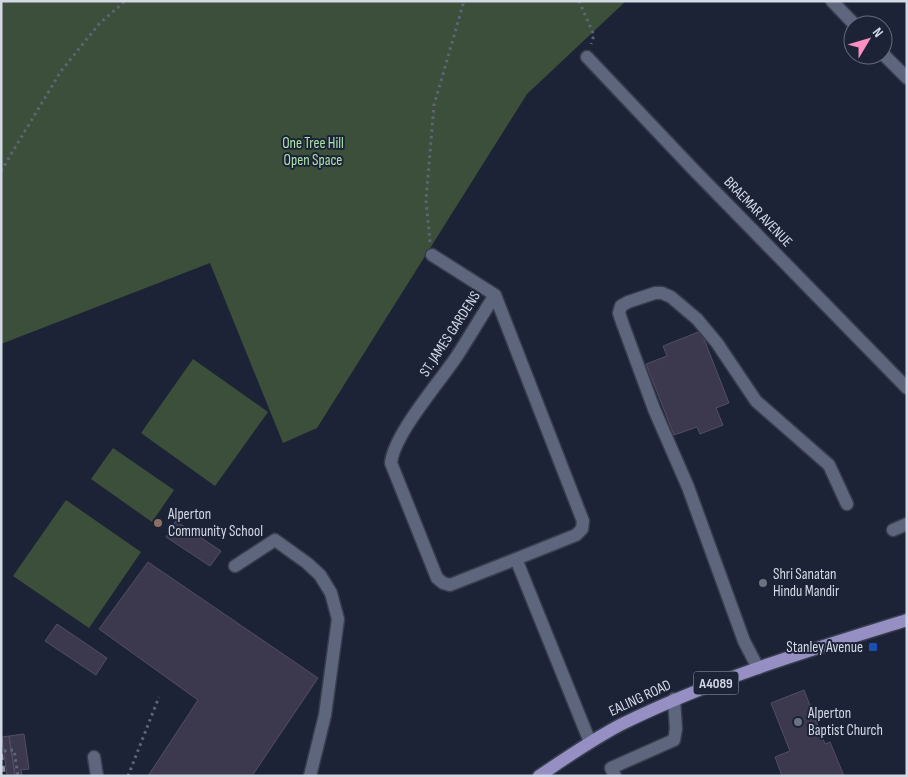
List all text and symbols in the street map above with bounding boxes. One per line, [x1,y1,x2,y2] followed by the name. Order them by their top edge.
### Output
[843,15,893,65] north arrow
[869,24,887,40] text: N
[282,134,344,170] park label: One Tree Hill Open Space
[720,173,796,251] street label: BRAEMAR AVENUE
[415,288,485,380] street label: ST. JAMES GARDENS
[167,505,263,541] place label: Alperton Community School
[152,517,164,529] marker: Alperton Community School
[773,565,840,601] place label: Shri Sanatan Hindu Mandir
[757,577,769,589] marker: Shri Sanatan Hindu Mandir
[786,638,863,657] place label: Stanley Avenue
[867,641,879,653] marker: Stanley Avenue
[694,671,738,694] road number: A4089
[606,675,674,721] street label: EALING ROAD
[807,704,883,740] place label: Alperton Baptist Church
[792,716,804,728] marker: Alperton Baptist Church

